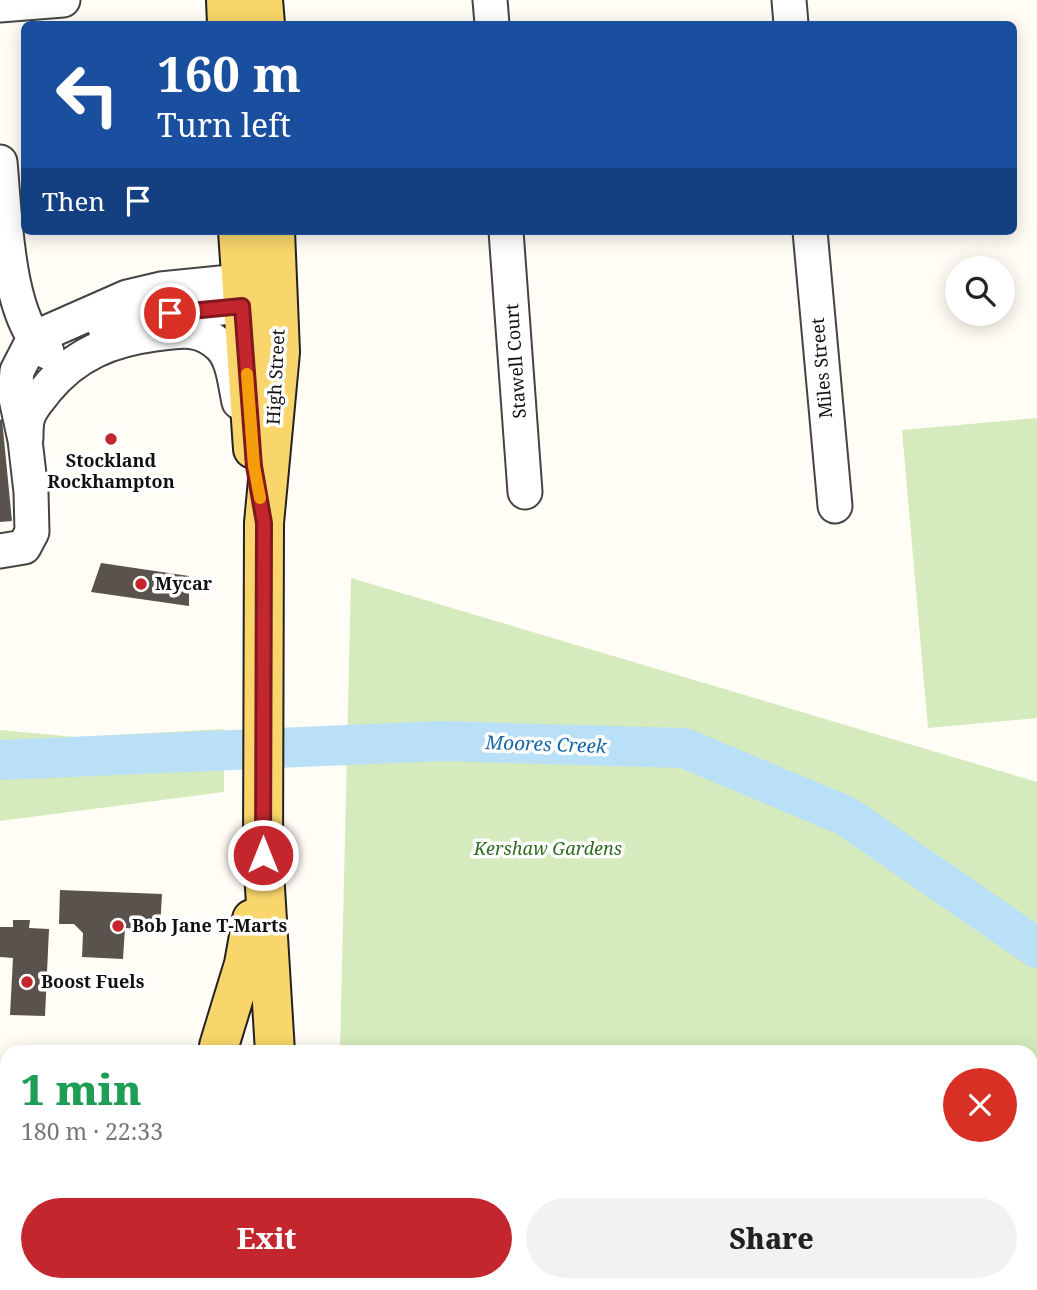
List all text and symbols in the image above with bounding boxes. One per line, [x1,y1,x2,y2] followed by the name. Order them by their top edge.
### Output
[157,40,301,106] text: 160 m
[42,49,133,140] icon: left
[157,103,291,146] text: Turn left
[119,182,157,220] icon: arrive
[42,183,105,219] text: Then
[945,256,1015,326] map controls
[945,256,1015,326] button: search
[140,283,200,343] pin
[151,294,189,332] icon: arrive
[499,303,531,419] street label: Stawell Court
[805,317,837,419] street label: Miles Street
[261,328,289,426] street label: High Street
[103,431,119,447] marker: Stockland Rockhampton
[47,448,175,493] place label: Stockland Rockhampton
[155,571,213,595] place label: Mycar
[133,576,149,592] marker: Mycar
[484,729,608,759] water label: Moores Creek
[226,818,300,892] position arrow
[473,836,622,860] park label: Kershaw Gardens
[132,913,287,937] place label: Bob Jane T-Marts
[110,918,126,934] marker: Bob Jane T-Marts
[41,969,145,993] place label: Boost Fuels
[19,974,35,990] marker: Boost Fuels
[21,1060,142,1117] text: 1 min
[943,1068,1017,1142] button: close
[21,1115,163,1147] text: 180 m · 22:33
[21,1198,512,1278] button: Exit
[526,1198,1017,1278] button: Share

